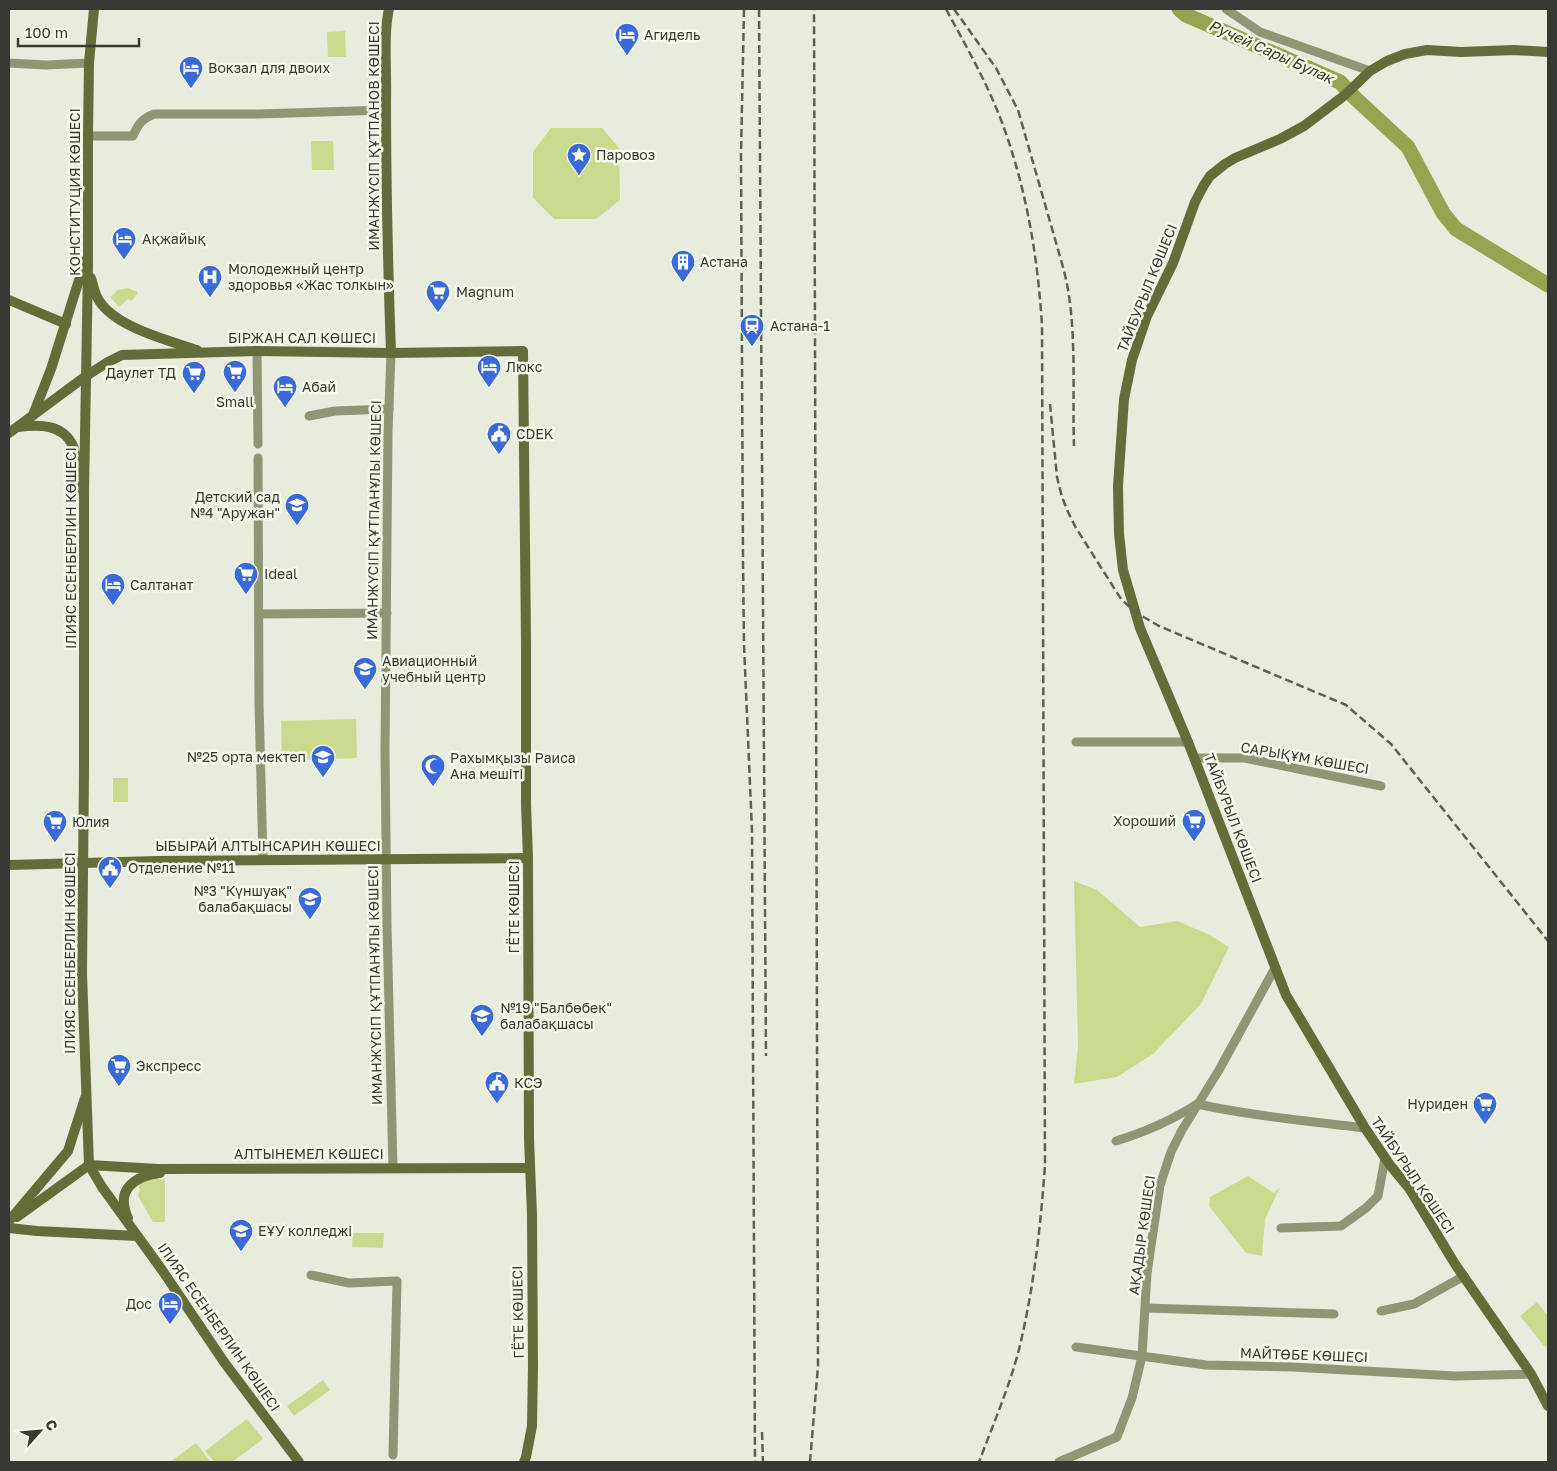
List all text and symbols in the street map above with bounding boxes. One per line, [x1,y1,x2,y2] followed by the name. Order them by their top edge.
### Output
[18,15,139,47] scale bar
[1206,15,1339,89] water label: Ручей Сары Булак
[365,21,382,251] street label: ИМАНЖҮСІП ҚҰТПАНОВ КӨШЕСІ
[614,22,640,56] hotel icon: Агидель
[25,23,68,41] text: 100 m
[644,26,700,43] place label: Агидель
[178,55,204,89] hotel icon: Вокзал для двоих
[208,59,330,76] place label: Вокзал для двоих
[66,108,83,276] street label: КОНСТИТУЦИЯ КӨШЕСІ
[566,142,592,176] place icon: Паровоз
[596,146,655,163] place label: Паровоз
[1113,221,1180,355] street label: ТАЙБУРЫЛ КӨШЕСІ
[111,226,137,260] hotel icon: Ақжайық
[142,230,206,247] place label: Ақжайық
[670,249,696,283] building icon: Астана
[700,253,748,270] place label: Астана
[228,260,394,293] place label: Молодежный центр здоровья «Жас толкын»
[197,264,223,298] hospital icon: Молодежный центр здоровья «Жас толкын»
[425,279,451,313] supermarket icon: Magnum
[456,283,514,300] place label: Magnum
[739,313,765,347] station icon: Астана-1
[770,317,830,334] place label: Астана-1
[228,329,376,346] street label: БІРЖАН САЛ КӨШЕСІ
[476,354,502,388] hotel icon: Люкс
[506,358,543,375] place label: Люкс
[222,359,248,393] supermarket icon: Small
[181,360,207,394] supermarket icon: Даулет ТД
[106,364,176,381] place label: Даулет ТД
[272,374,298,408] hotel icon: Абай
[302,378,336,395] place label: Абай
[216,393,254,410] place label: Small
[363,400,384,640] street label: ИМАНЖҮСІП ҚҰТПАНҰЛЫ КӨШЕСІ
[486,421,512,455] public building icon: CDEK
[516,425,554,442] place label: CDEK
[62,447,79,649] street label: ІЛИЯС ЕСЕНБЕРЛИН КӨШЕСІ
[190,488,281,521] place label: Детский сад №4 "Аружан"
[284,492,310,526] school or university icon: Детский сад №4 "Аружан"
[233,561,259,595] supermarket icon: Ideal
[264,565,298,582] place label: Ideal
[100,572,126,606] hotel icon: Салтанат
[130,576,193,593] place label: Салтанат
[382,652,486,685] place label: Авиационный учебный центр
[352,656,378,690] school or university icon: Авиационный учебный центр
[1240,738,1371,777] street label: САРЫҚҰМ КӨШЕСІ
[310,744,336,778] school or university icon: №25 орта мектеп
[187,748,306,765] place label: №25 орта мектеп
[450,749,576,782] place label: Рахымқызы Раиса Ана мешіті
[1201,751,1266,885] street label: ТАЙБУРЫЛ КӨШЕСІ
[420,753,446,787] mosque icon: Рахымқызы Раиса Ана мешіті
[1181,808,1207,842] supermarket icon: Хороший
[42,809,68,843] supermarket icon: Юлия
[1113,812,1176,829] place label: Хороший
[72,813,110,830] place label: Юлия
[155,837,381,854] street label: ЫБЫРАЙ АЛТЫНСАРИН КӨШЕСІ
[61,852,78,1054] street label: ІЛИЯС ЕСЕНБЕРЛИН КӨШЕСІ
[97,855,123,889] public building icon: Отделение №11
[128,859,235,876] place label: Отделение №11
[505,860,522,954] street label: ГЁТЕ КӨШЕСІ
[364,865,385,1105] street label: ИМАНЖҮСІП ҚҰТПАНҰЛЫ КӨШЕСІ
[193,882,292,915] place label: №3 "Күншуақ" балабақшасы
[297,886,323,920] school or university icon: №3 "Күншуақ" балабақшасы
[500,999,612,1032] place label: №19 "Балбөбек" балабақшасы
[469,1003,495,1037] school or university icon: №19 "Балбөбек" балабақшасы
[106,1053,132,1087] supermarket icon: Экспресс
[136,1057,202,1074] place label: Экспресс
[484,1070,510,1104] public building icon: КСЭ
[514,1074,543,1091] place label: КСЭ
[1472,1091,1498,1125] supermarket icon: Нуриден
[1407,1095,1468,1112] place label: Нуриден
[1368,1113,1459,1236] street label: ТАЙБУРЫЛ КӨШЕСІ
[234,1145,384,1162] street label: АЛТЫНЕМЕЛ КӨШЕСІ
[1125,1174,1158,1296] street label: АҚАДЫР КӨШЕСІ
[228,1218,254,1252] school or university icon: ЕҰУ колледжі
[258,1222,352,1239] place label: ЕҰУ колледжі
[155,1239,284,1414] street label: ІЛИЯС ЕСЕНБЕРЛИН КӨШЕСІ
[508,1265,527,1359] street label: ГЁТЕ КӨШЕСІ
[157,1291,183,1325] hotel icon: Дос
[126,1295,152,1312] place label: Дос
[1240,1344,1368,1365] street label: МАЙТӨБЕ КӨШЕСІ
[15,1406,65,1456] north arrow
[42,1417,62,1433] text: С

